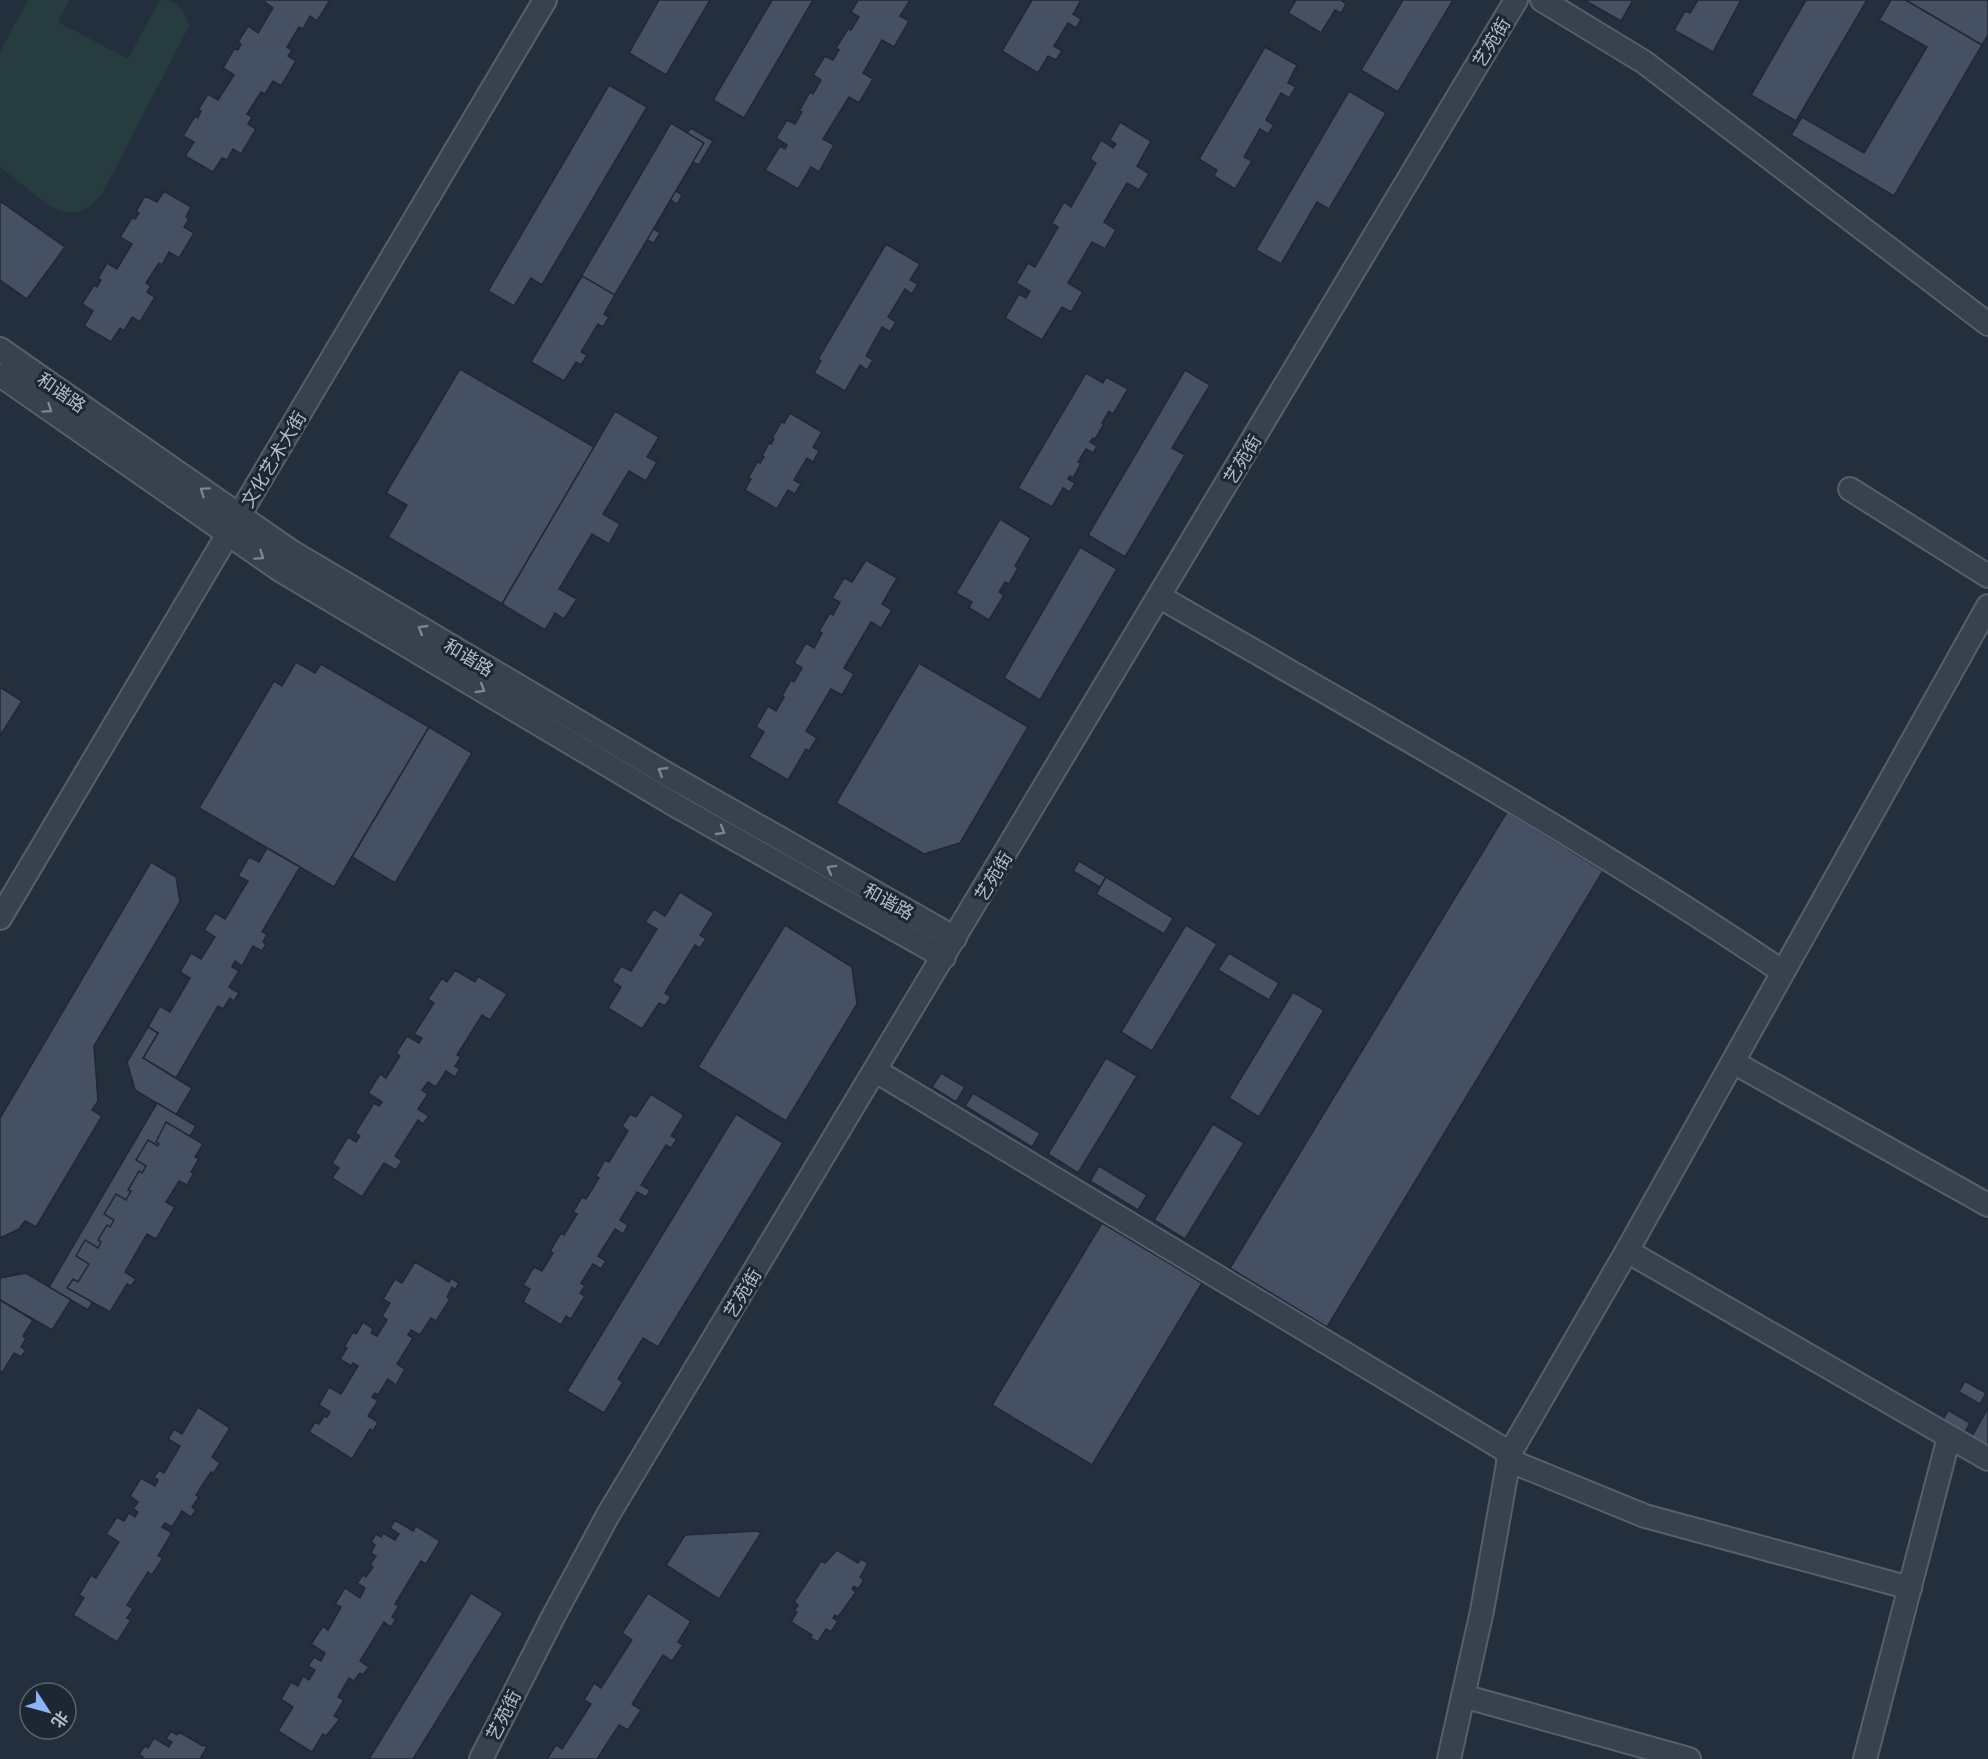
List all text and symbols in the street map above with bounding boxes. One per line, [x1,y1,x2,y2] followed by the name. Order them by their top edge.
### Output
[1468,13,1514,71] street label: 艺苑街
[34,368,90,416] street label: 和谐路
[41,402,52,413] one-way arrow
[236,407,310,511] street label: 文化艺术大街
[1219,430,1265,488] street label: 艺苑街
[200,487,211,498] one-way arrow
[253,549,264,560] one-way arrow
[418,625,428,636] one-way arrow
[440,634,498,680] street label: 和谐路
[475,682,485,693] one-way arrow
[658,767,668,779] one-way arrow
[715,824,725,835] one-way arrow
[970,847,1016,905] street label: 艺苑街
[827,864,837,876] one-way arrow
[860,878,918,924] street label: 和谐路
[719,1264,765,1322] street label: 艺苑街
[18,1681,78,1741] north arrow
[481,1686,525,1744] street label: 艺苑街
[47,1707,73,1732] text: 北

